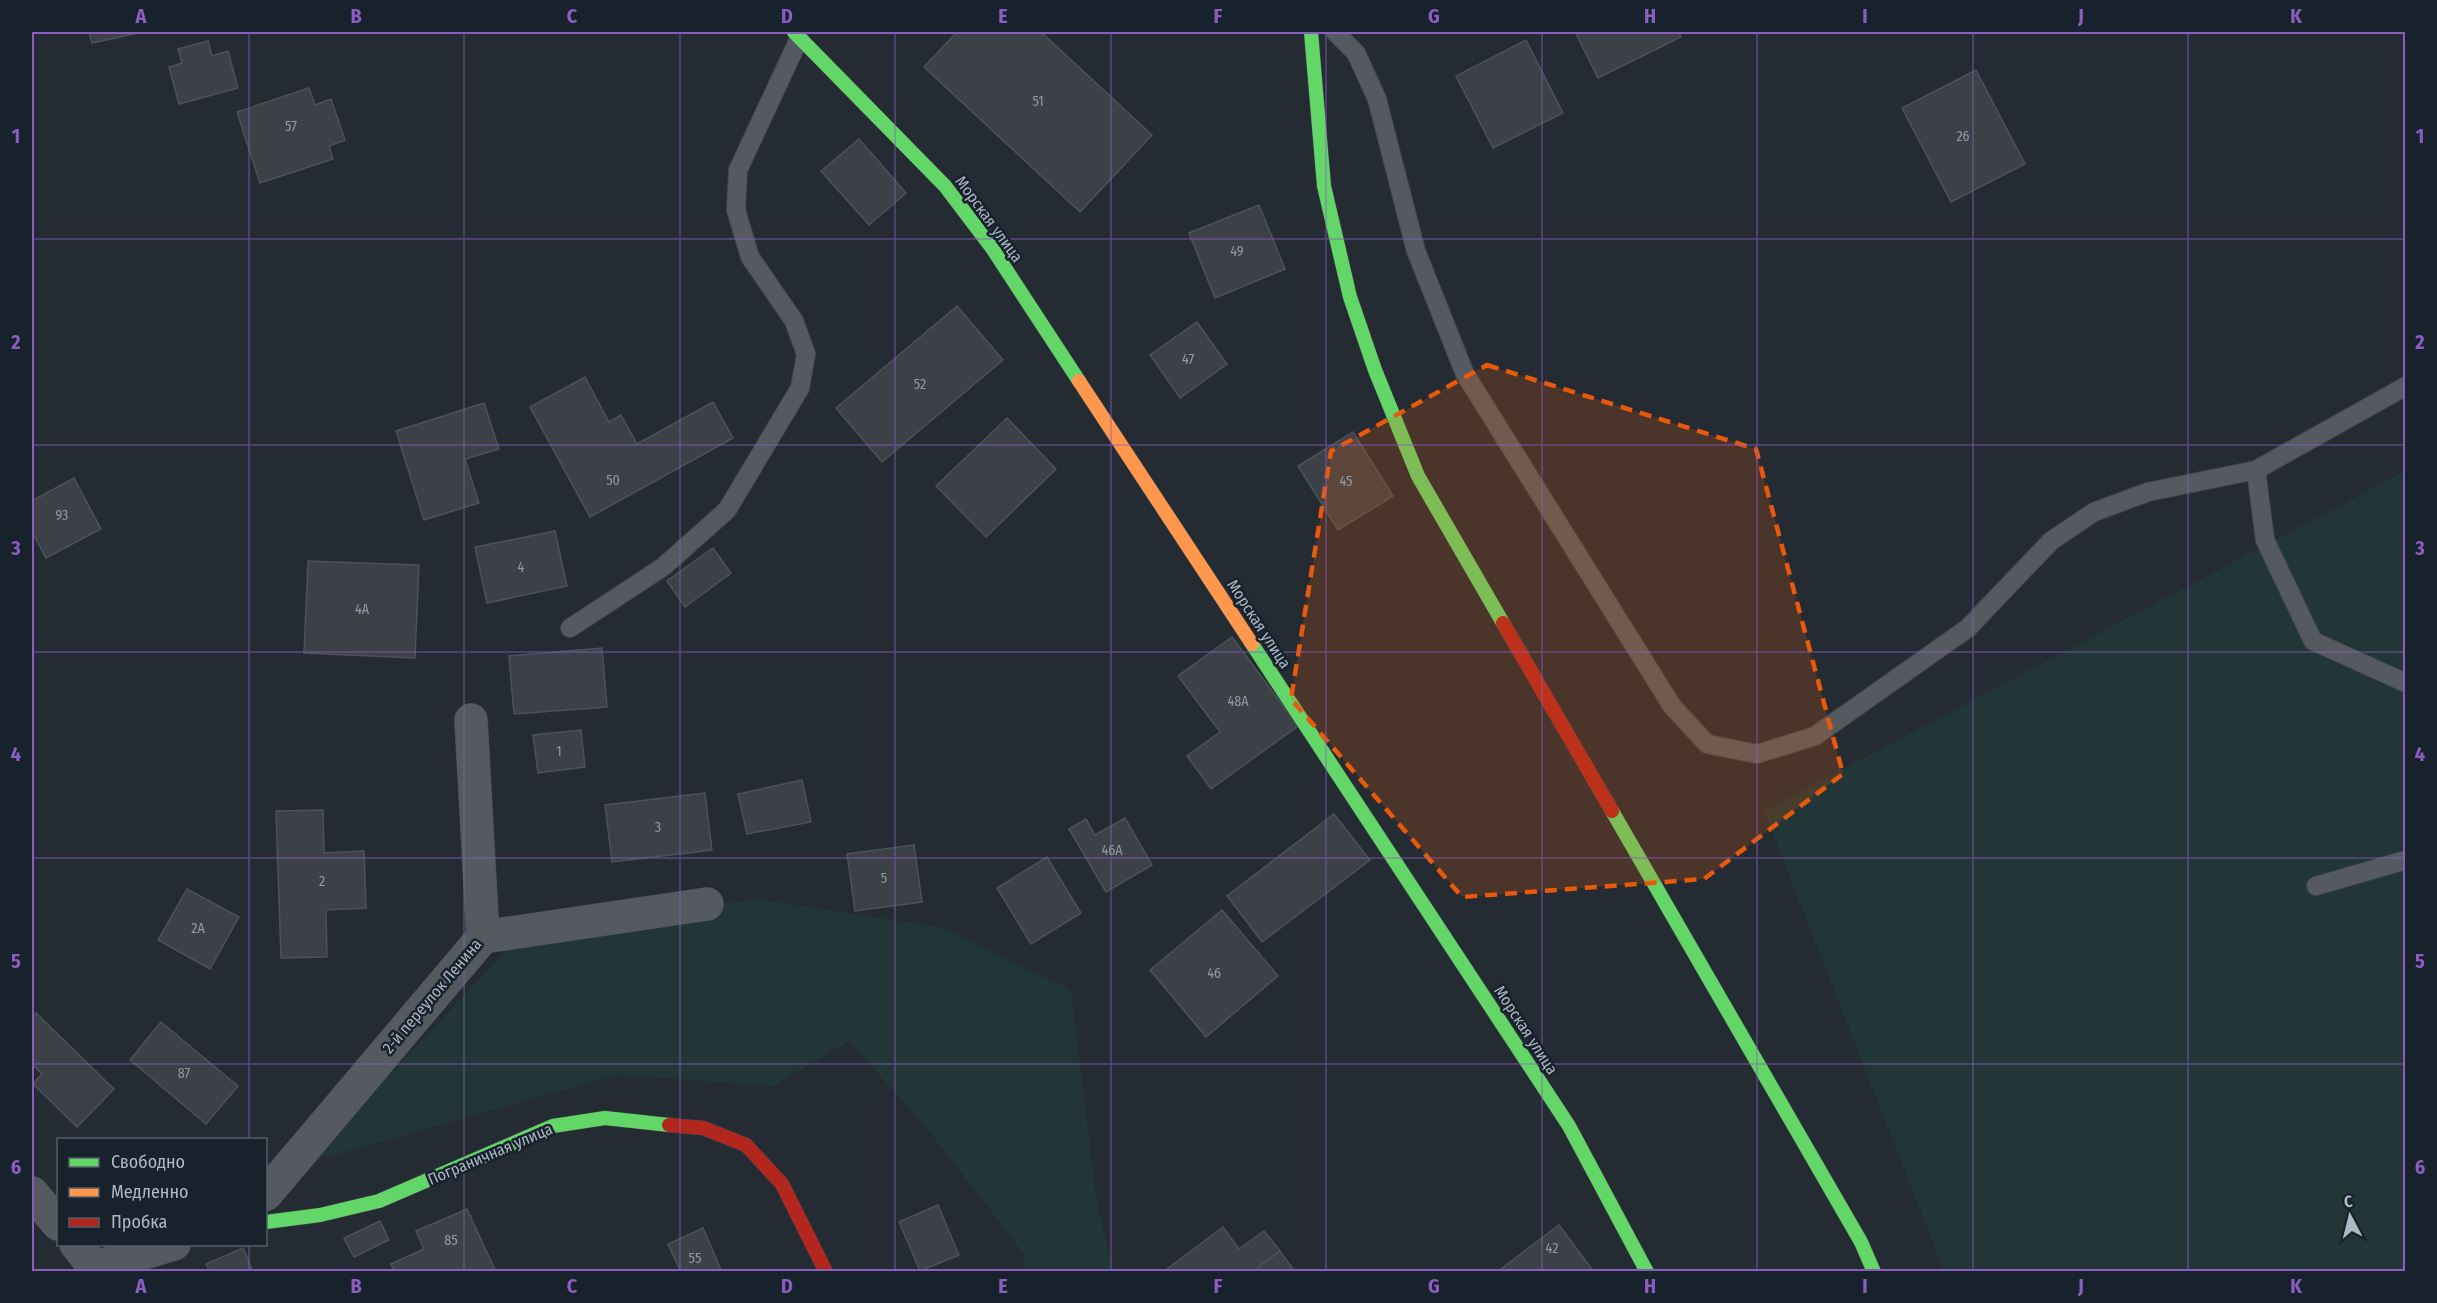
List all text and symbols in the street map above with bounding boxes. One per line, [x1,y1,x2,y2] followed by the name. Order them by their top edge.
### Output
[135,4,148,28] text: A
[350,4,362,28] text: B
[567,4,578,28] text: C
[781,4,793,28] text: D
[998,4,1008,28] text: E
[1214,4,1223,28] text: F
[1428,4,1440,28] text: G
[1644,4,1656,28] text: H
[1862,4,1868,28] text: I
[2077,4,2084,28] text: J
[2290,4,2302,28] text: K
[1032,93,1044,110] house number: 51
[285,118,297,135] house number: 57
[12,124,20,148] text: 1
[2416,124,2424,148] text: 1
[1956,128,1970,145] house number: 26
[951,172,1027,266] street label: Морская улица
[1230,243,1244,260] house number: 49
[10,330,21,354] text: 2
[2414,330,2425,354] text: 2
[1182,351,1194,368] house number: 47
[914,376,926,393] house number: 52
[606,472,620,489] house number: 50
[1339,473,1353,490] house number: 45
[56,507,68,524] house number: 93
[10,536,21,560] text: 3
[2414,536,2425,560] text: 3
[518,559,525,576] house number: 4
[1223,576,1295,672] street label: Морская улица
[355,601,370,618] house number: 4А
[1227,693,1249,710] house number: 48А
[11,742,21,766] text: 4
[2415,742,2425,766] text: 4
[556,743,562,760] house number: 1
[655,819,661,836] house number: 3
[1101,842,1123,859] house number: 46А
[881,870,887,887] house number: 5
[319,873,325,890] house number: 2
[191,920,205,937] house number: 2А
[379,935,486,1057] street label: 2-й переулок Ленина
[11,949,21,973] text: 5
[2415,949,2425,973] text: 5
[1207,965,1221,982] house number: 46
[1490,982,1562,1078] street label: Морская улица
[178,1065,191,1082] house number: 87
[425,1119,555,1189] street label: Пограничная улица
[57,1138,267,1246] legend
[111,1151,185,1173] text: Свободно
[11,1155,21,1179] text: 6
[2415,1155,2425,1179] text: 6
[111,1181,189,1203] text: Медленно
[2320,1186,2380,1246] north arrow
[2343,1192,2354,1212] text: С
[111,1211,167,1233] text: Пробка
[444,1232,458,1249] house number: 85
[1546,1240,1558,1257] house number: 42
[689,1250,701,1267] house number: 55
[135,1274,148,1298] text: A
[350,1274,362,1298] text: B
[567,1274,578,1298] text: C
[781,1274,793,1298] text: D
[998,1274,1008,1298] text: E
[1214,1274,1223,1298] text: F
[1428,1274,1440,1298] text: G
[1644,1274,1656,1298] text: H
[1862,1274,1868,1298] text: I
[2077,1274,2084,1298] text: J
[2290,1274,2302,1298] text: K

